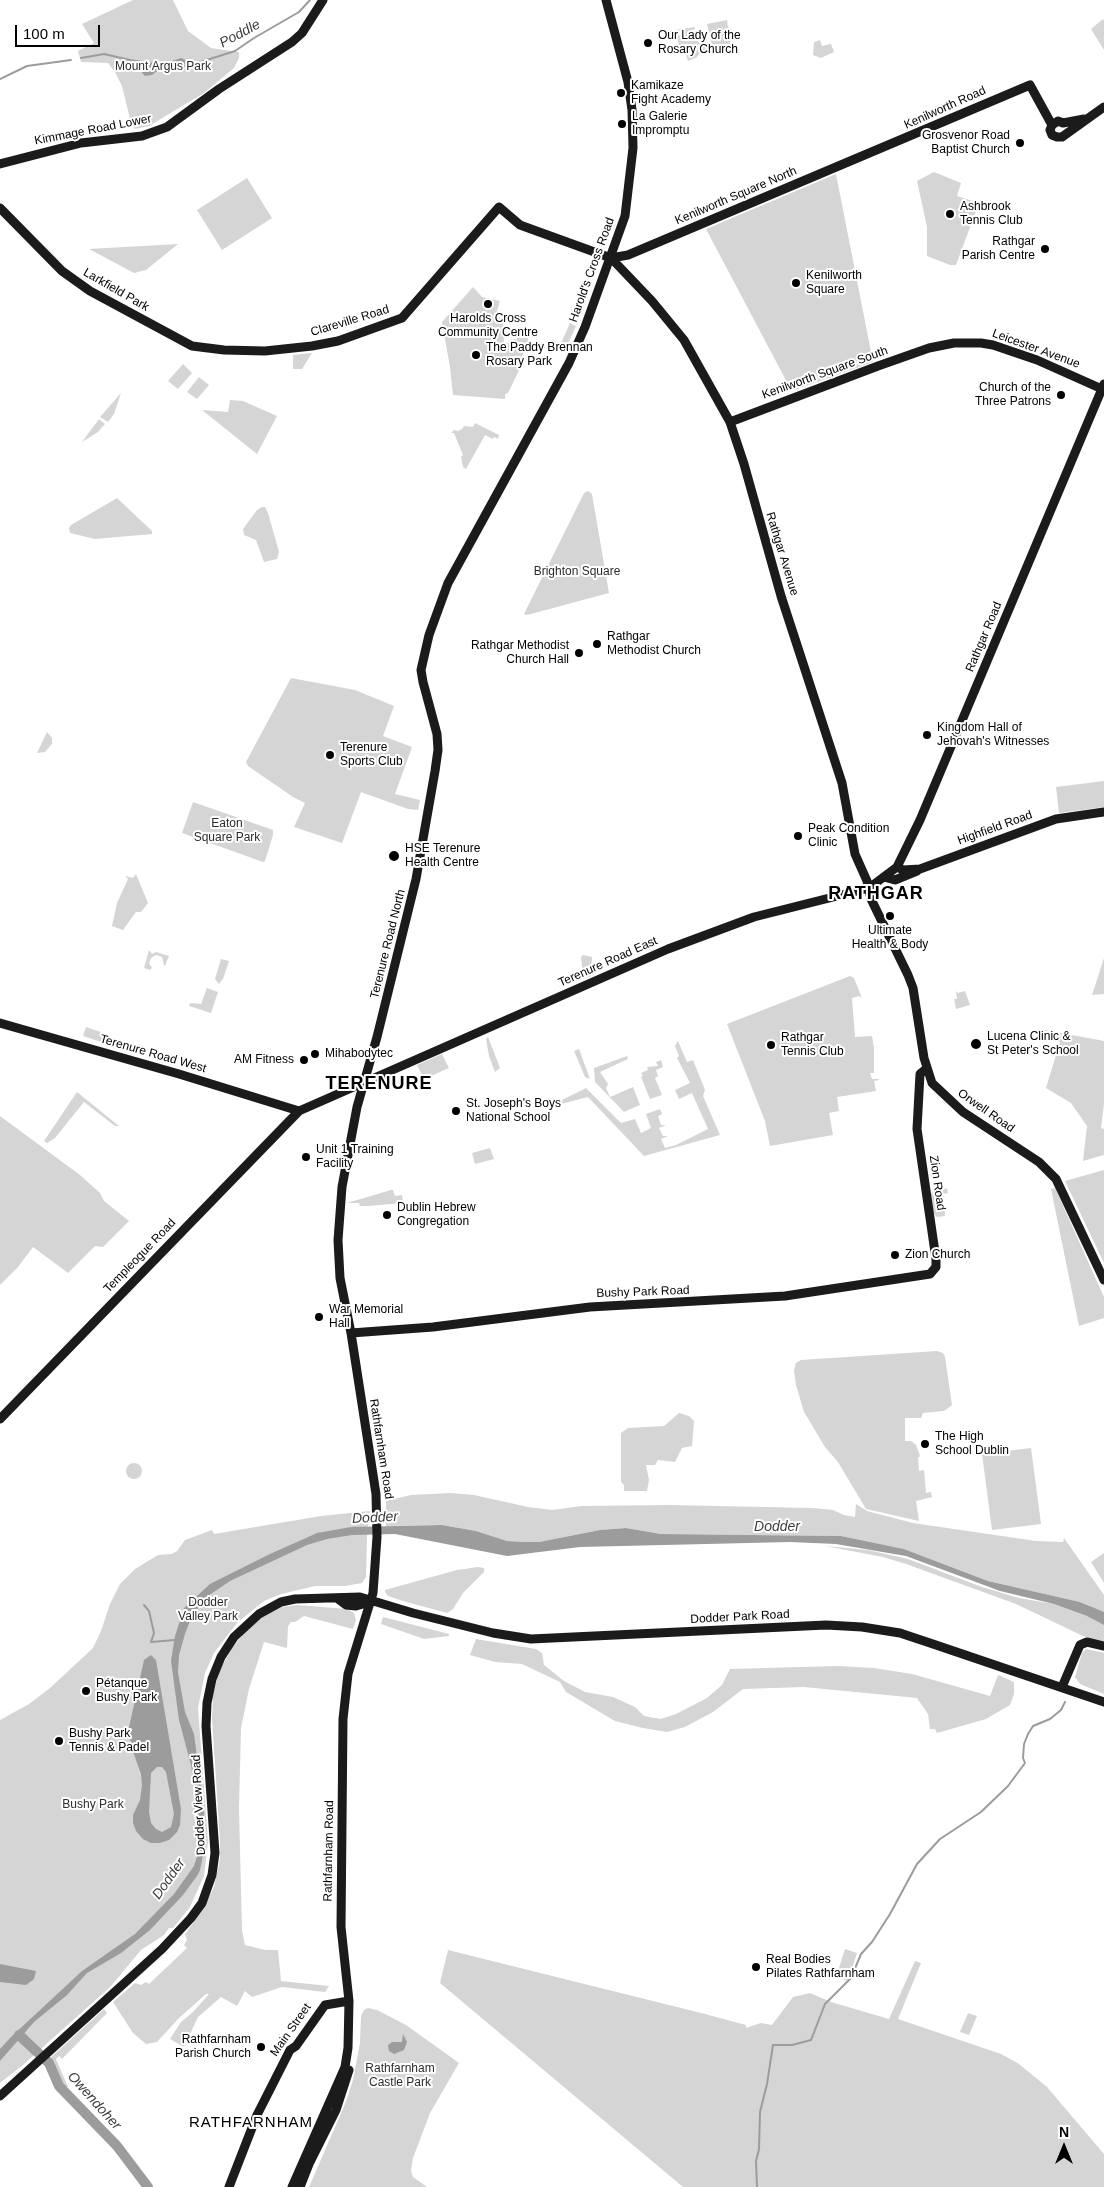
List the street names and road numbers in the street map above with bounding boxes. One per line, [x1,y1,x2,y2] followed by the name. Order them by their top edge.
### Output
[902,84,988,132] street label: Kenilworth Road
[33,112,153,148] street label: Kimmage Road Lower
[673,164,799,228] street label: Kenilworth Square North
[566,216,618,324] street label: Harold's Cross Road
[81,265,151,315] street label: Larkfield Park
[309,302,391,340] street label: Clareville Road
[990,326,1082,372] street label: Leicester Avenue
[760,344,890,402] street label: Kenilworth Square South
[762,511,802,597] street label: Rathgar Avenue
[963,600,1005,674] street label: Rathgar Road
[956,808,1034,848] street label: Highfield Road
[367,888,409,1000] street label: Terenure Road North
[556,934,660,990] street label: Terenure Road East
[98,1032,208,1076] street label: Terenure Road West
[955,1086,1017,1136] street label: Orwell Road
[926,1155,948,1211] street label: Zion Road
[101,1216,179,1296] street label: Templeogue Road
[596,1283,690,1301] street label: Bushy Park Road
[366,1398,396,1500] street label: Rathfarnham Road
[690,1607,790,1627] street label: Dodder Park Road
[189,1754,209,1856] street label: Dodder View Road
[321,1800,337,1902] street label: Rathfarnham Road
[268,2001,314,2059] street label: Main Street

